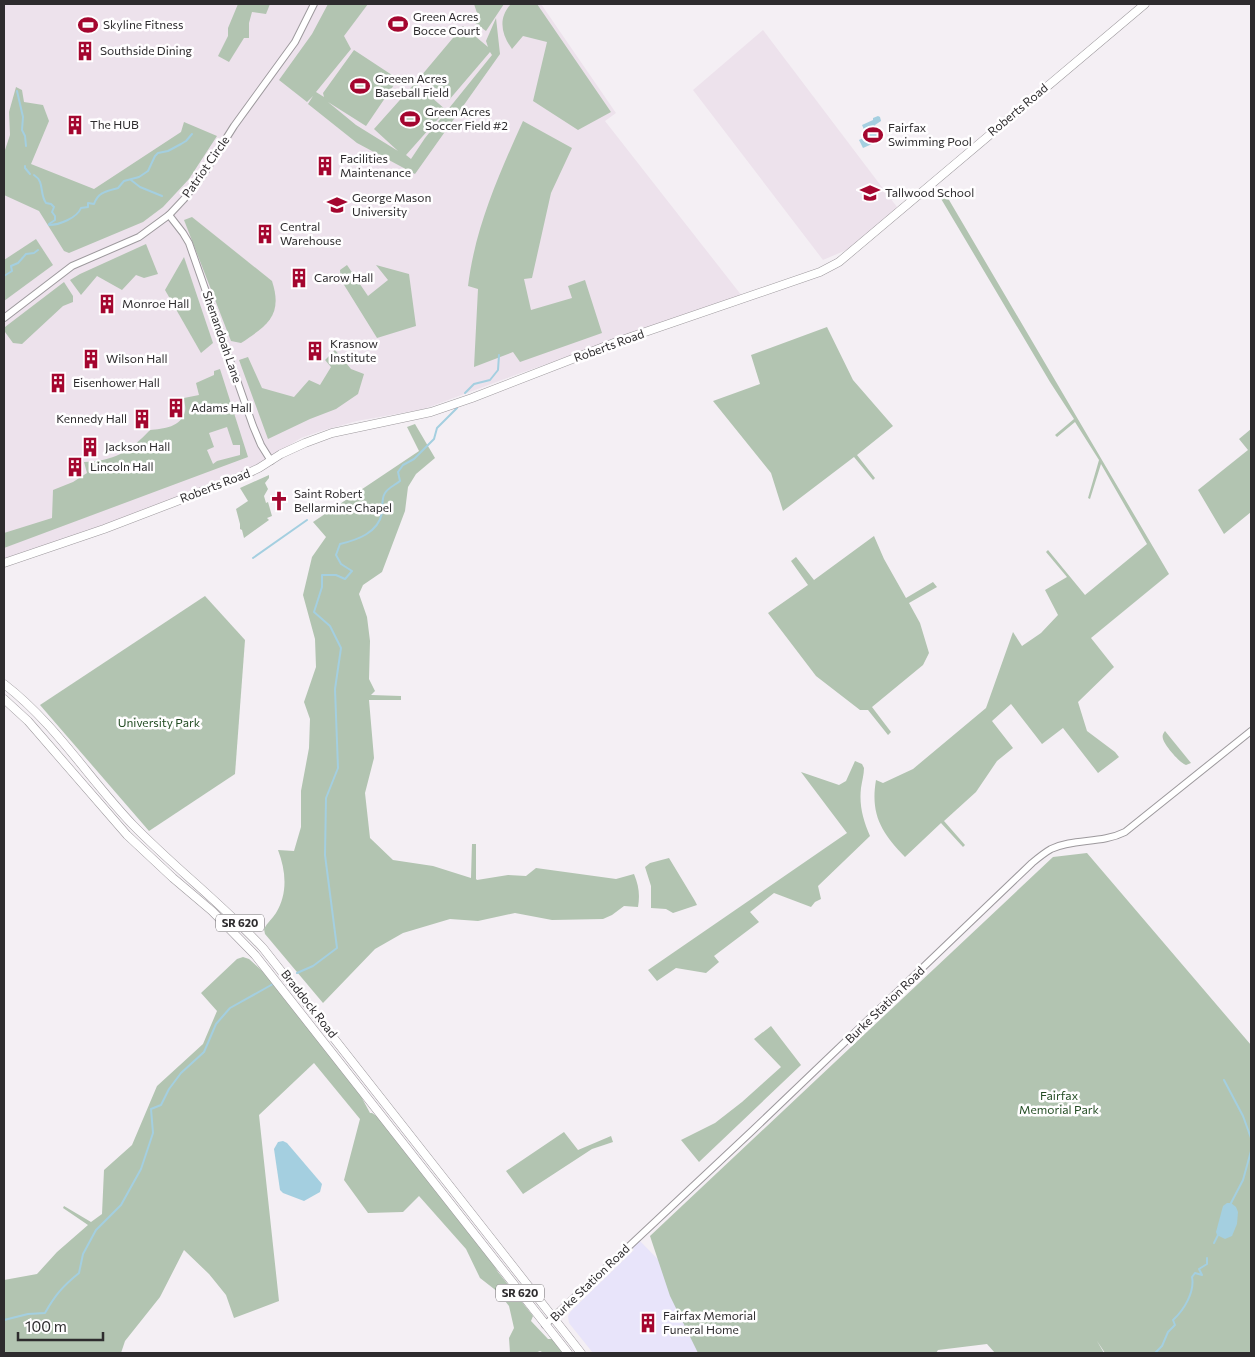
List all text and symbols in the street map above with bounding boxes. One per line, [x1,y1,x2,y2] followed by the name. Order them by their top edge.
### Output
[413,9,480,37] place label: Green Acres Bocce Court
[387,13,409,35] sports icon: Green Acres Bocce Court
[77,14,99,36] sports icon: Skyline Fitness
[103,17,183,31] place label: Skyline Fitness
[74,40,96,62] building icon: Southside Dining
[100,43,193,57] place label: Southside Dining
[375,71,449,99] place label: Greeen Acres Baseball Field
[349,75,371,97] sports icon: Greeen Acres Baseball Field
[985,80,1050,138] street label: Roberts Road
[425,104,508,132] place label: Green Acres Soccer Field #2
[399,108,421,130] sports icon: Green Acres Soccer Field #2
[64,114,86,136] building icon: The HUB
[90,117,139,131] place label: The HUB
[888,120,972,148] place label: Fairfax Swimming Pool
[862,124,884,146] sports icon: Fairfax Swimming Pool
[179,133,232,200] street label: Patriot Circle
[340,151,411,179] place label: Facilities Maintenance
[314,155,336,177] building icon: Facilities Maintenance
[859,182,881,204] school or university icon: Tallwood School
[885,185,974,199] place label: Tallwood School
[352,190,431,218] place label: George Mason University
[326,194,348,216] school or university icon: George Mason University
[280,219,341,247] place label: Central Warehouse
[254,223,276,245] building icon: Central Warehouse
[288,267,310,289] building icon: Carow Hall
[314,270,373,284] place label: Carow Hall
[201,289,245,384] street label: Shenandoah Lane
[96,293,118,315] building icon: Monroe Hall
[122,296,189,310] place label: Monroe Hall
[572,326,646,364] street label: Roberts Road
[330,336,378,364] place label: Krasnow Institute
[304,340,326,362] building icon: Krasnow Institute
[80,348,102,370] building icon: Wilson Hall
[106,351,168,365] place label: Wilson Hall
[47,372,69,394] building icon: Eisenhower Hall
[73,375,160,389] place label: Eisenhower Hall
[165,397,187,419] building icon: Adams Hall
[191,400,252,414] place label: Adams Hall
[131,408,153,430] building icon: Kennedy Hall
[56,411,127,425] place label: Kennedy Hall
[79,436,101,458] building icon: Jackson Hall
[105,439,170,454] place label: Jackson Hall
[64,456,86,478] building icon: Lincoln Hall
[90,459,154,473] place label: Lincoln Hall
[178,465,252,505] street label: Roberts Road
[294,486,392,514] place label: Saint Robert Bellarmine Chapel
[268,490,290,512] church icon: Saint Robert Bellarmine Chapel
[118,715,201,729] park label: University Park
[216,914,264,931] road number: SR 620
[842,963,927,1046] street label: Burke Station Road
[279,967,341,1040] street label: Braddock Road
[1019,1088,1100,1116] park label: Fairfax Memorial Park
[547,1241,632,1324] street label: Burke Station Road
[496,1285,544,1302] road number: SR 620
[663,1308,756,1336] place label: Fairfax Memorial Funeral Home
[18,1310,102,1342] scale bar
[637,1312,659,1334] building icon: Fairfax Memorial Funeral Home
[25,1317,67,1335] text: 100 m

